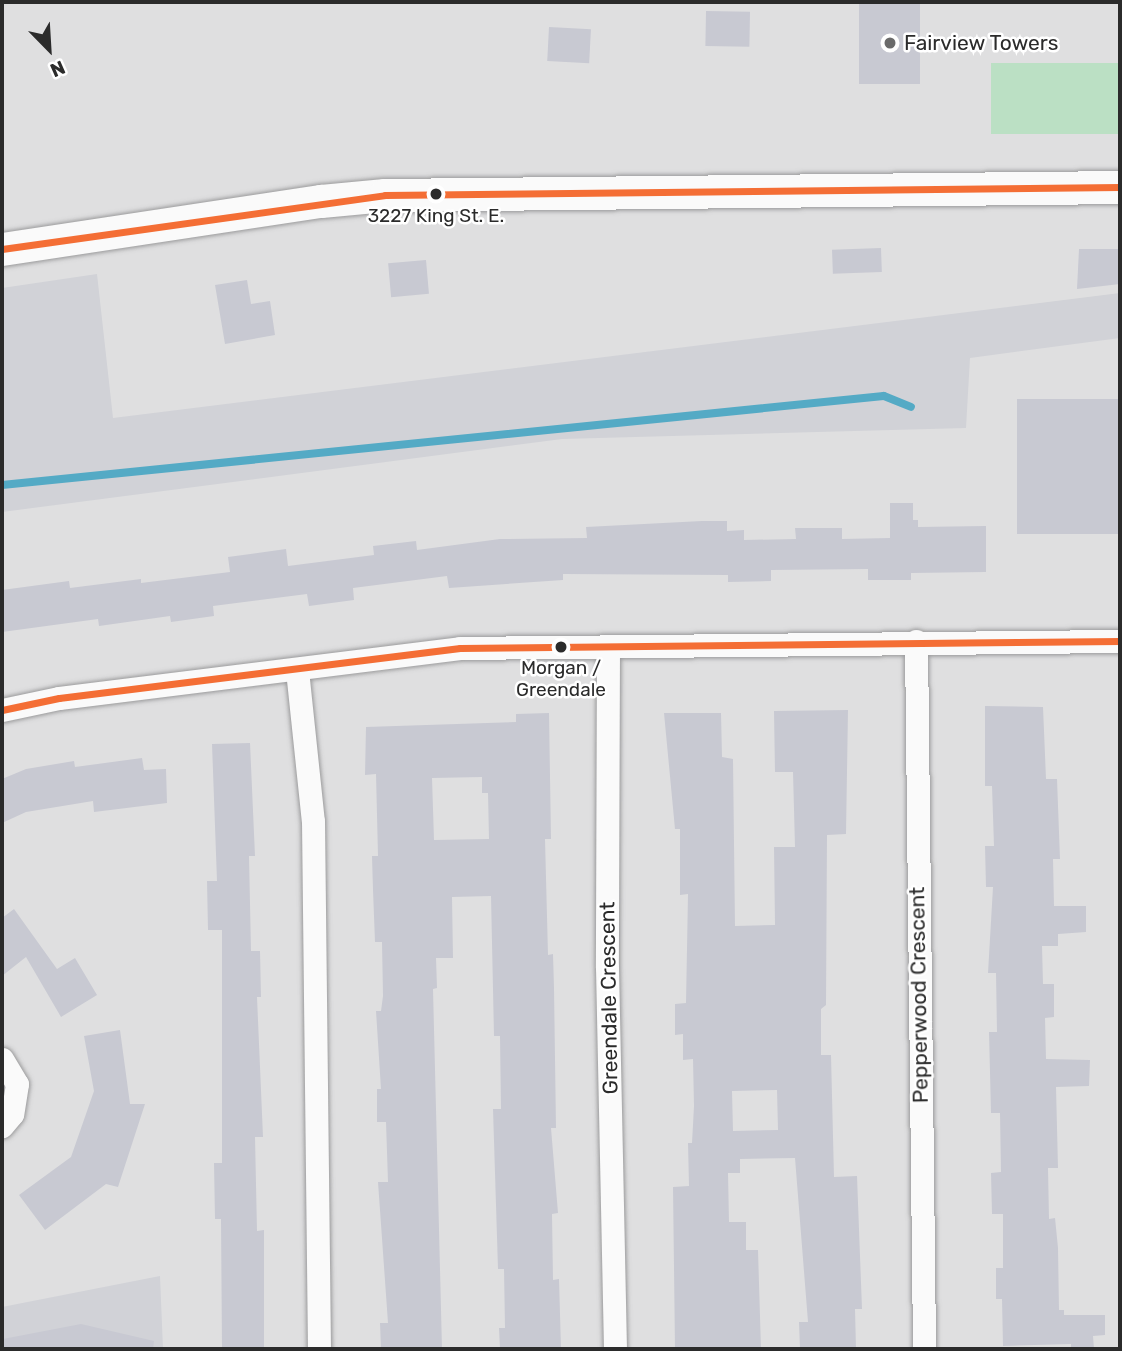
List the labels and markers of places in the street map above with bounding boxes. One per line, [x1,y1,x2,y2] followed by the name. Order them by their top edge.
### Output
[904,30,1059,56] place label: Fairview Towers
[882,35,898,51] marker: Fairview Towers
[429,187,443,201] marker: 3227 King St. E.
[368,205,504,227] place label: 3227 King St. E.
[554,640,568,654] marker: Morgan / Greendale
[516,657,606,701] place label: Morgan / Greendale

